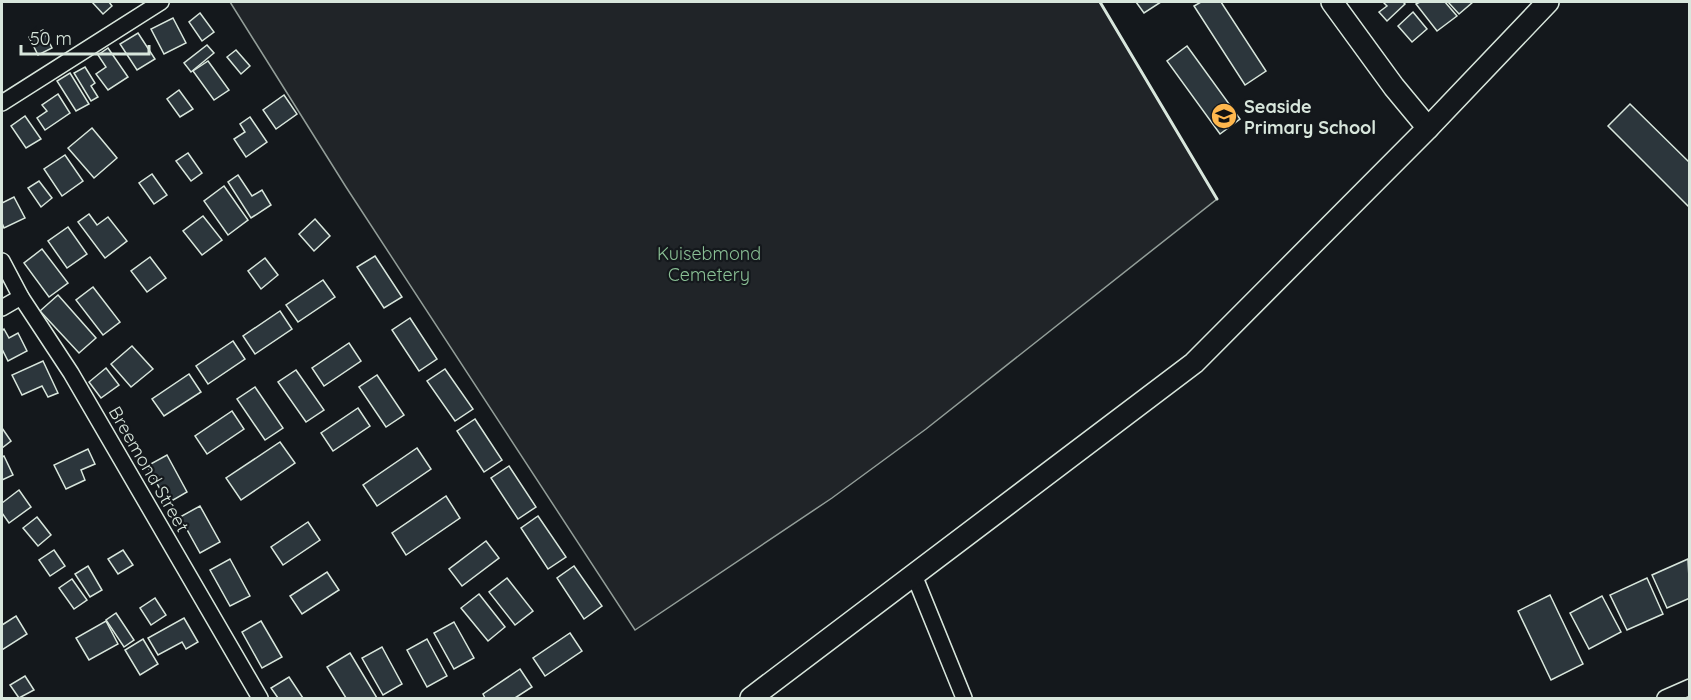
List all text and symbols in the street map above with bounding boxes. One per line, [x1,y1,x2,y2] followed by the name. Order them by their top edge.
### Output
[21,18,148,56] scale bar
[30,27,72,50] text: 50 m
[1244,95,1376,139] place label: Seaside Primary School
[1209,101,1239,131] school or university icon: Seaside Primary School
[657,242,761,286] park label: Kuisebmond Cemetery
[104,402,194,536] street label: Breemond Street

